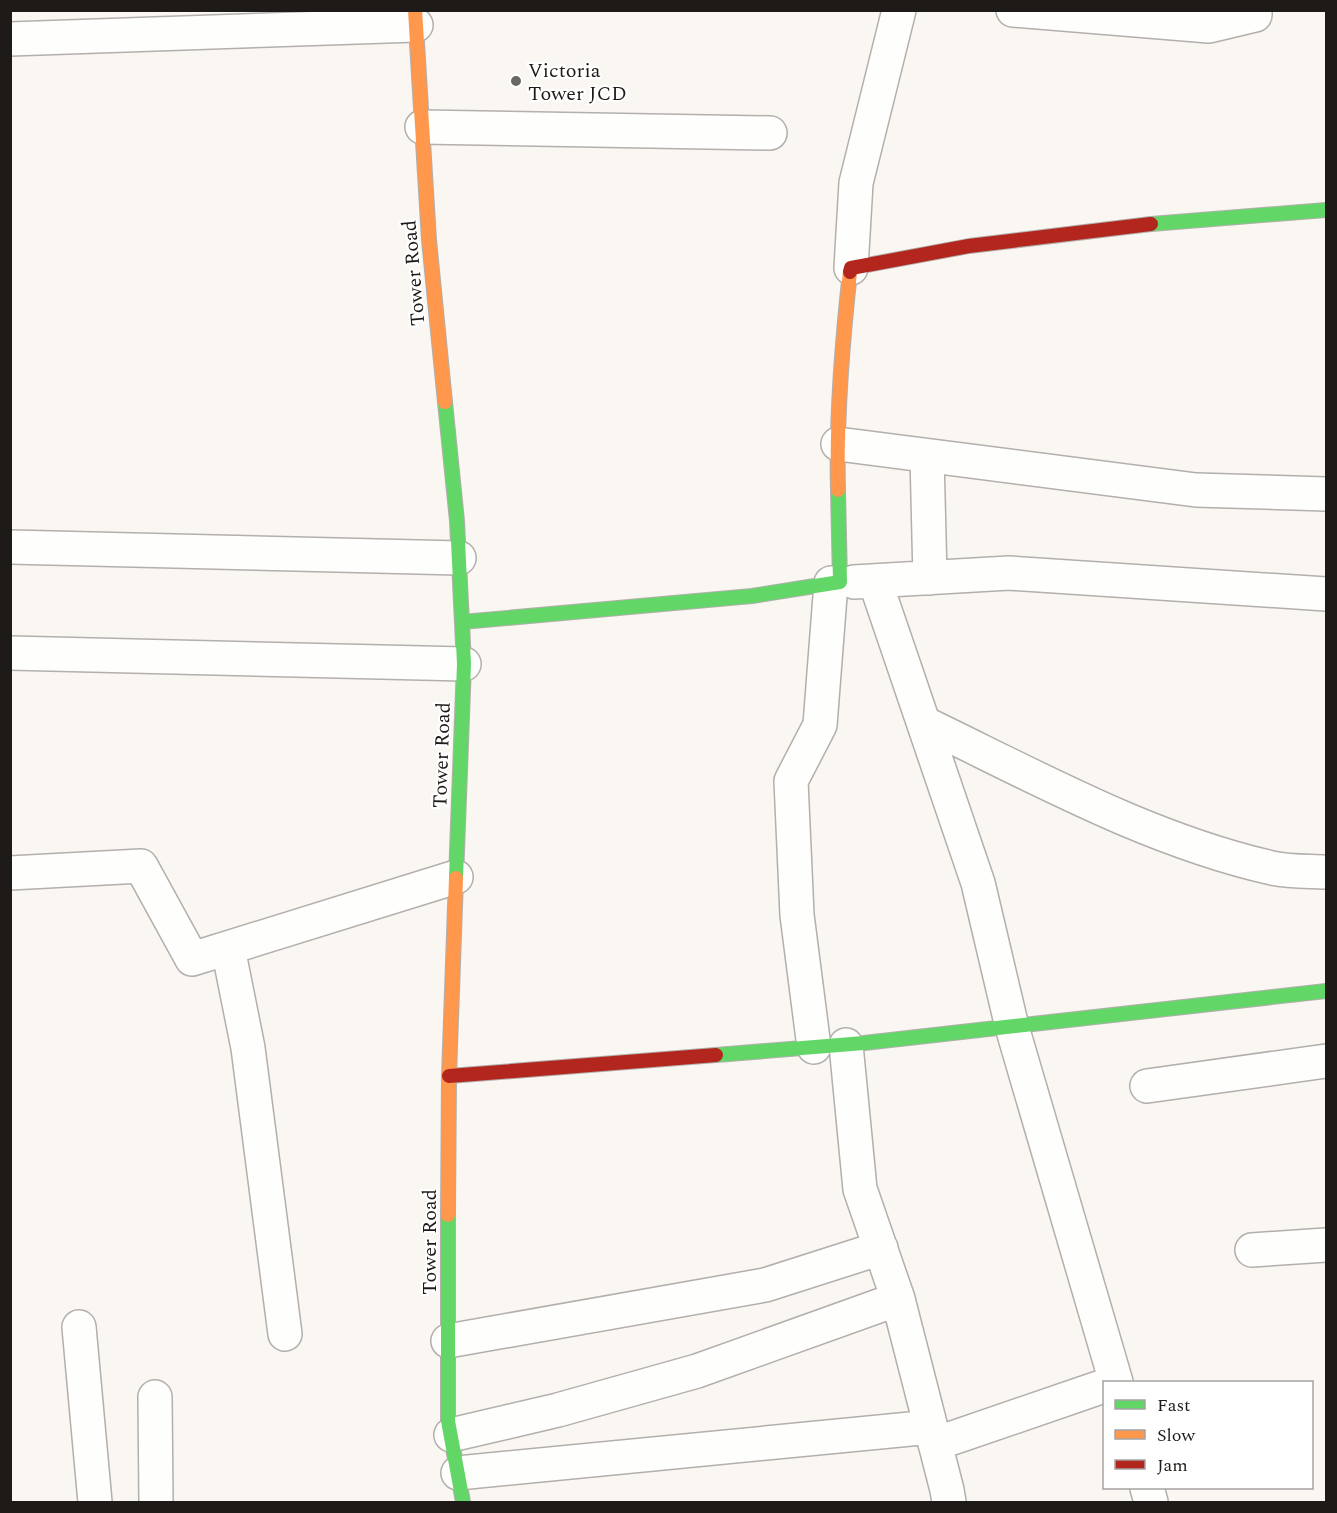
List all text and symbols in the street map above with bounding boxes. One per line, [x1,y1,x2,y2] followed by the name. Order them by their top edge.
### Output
[528,56,627,109] place label: Victoria Tower JCD
[509,74,523,88] marker: Victoria Tower JCD
[394,219,434,327] street label: Tower Road
[425,702,459,809] street label: Tower Road
[415,1189,445,1295] street label: Tower Road
[1103,1381,1313,1489] legend
[1157,1392,1190,1419] text: Fast
[1157,1422,1196,1449] text: Slow
[1157,1452,1188,1479] text: Jam

